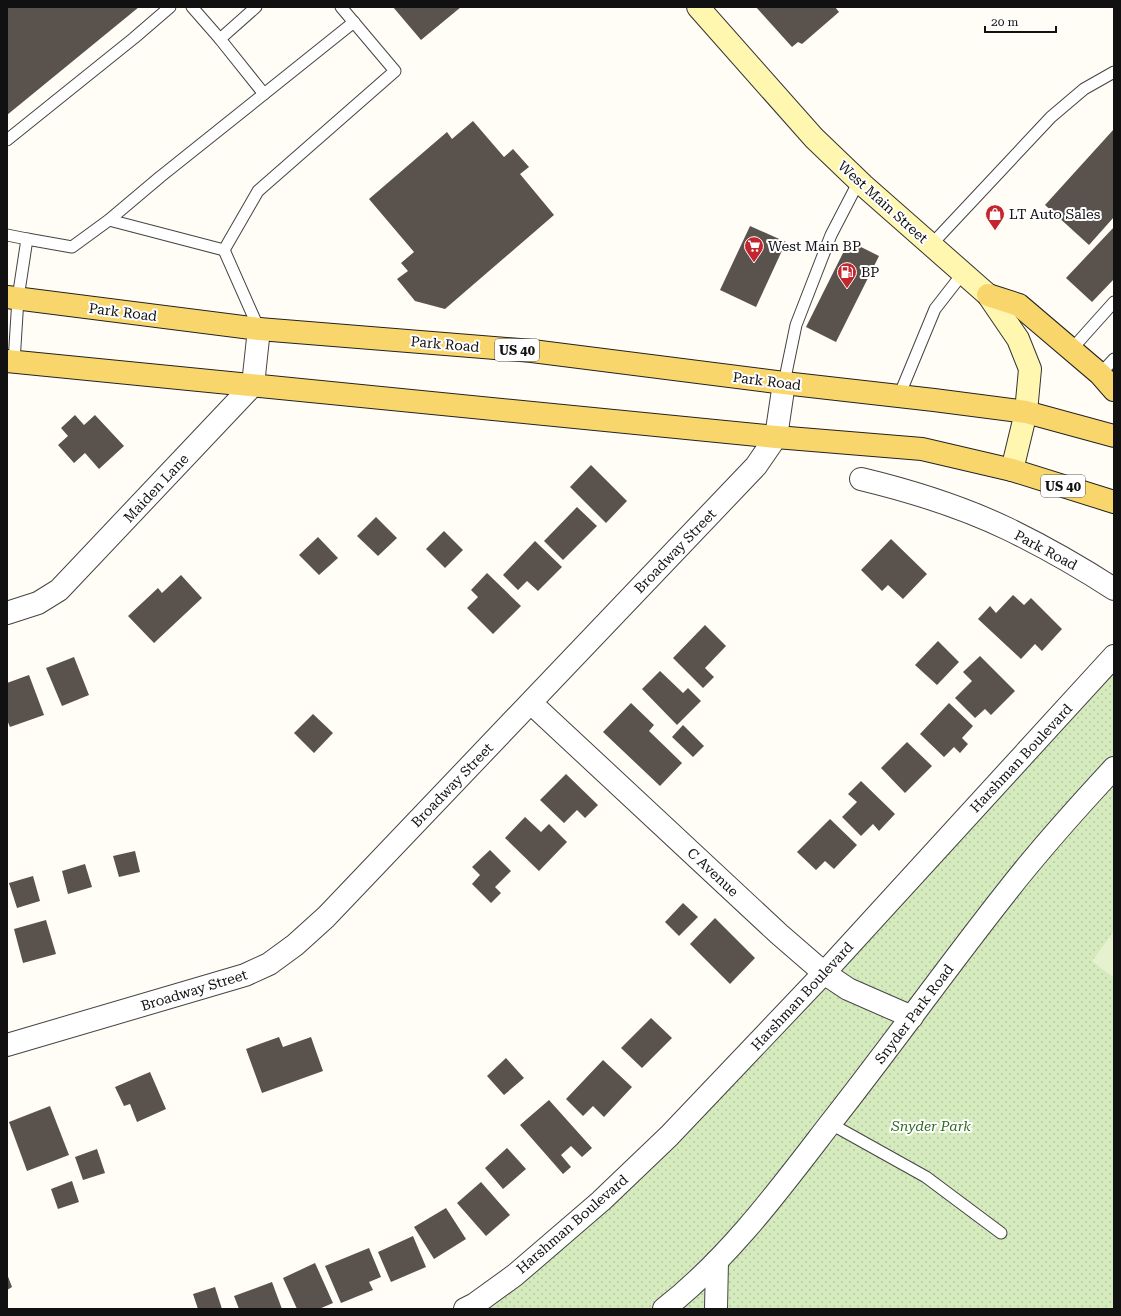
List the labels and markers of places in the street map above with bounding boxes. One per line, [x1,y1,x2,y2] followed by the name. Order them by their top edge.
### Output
[984,203,1006,231] shop icon: LT Auto Sales
[1009,206,1101,222] place label: LT Auto Sales
[743,235,765,263] supermarket icon: West Main BP
[768,238,861,254] place label: West Main BP
[836,261,858,289] fuel station icon: BP
[861,264,879,280] place label: BP

